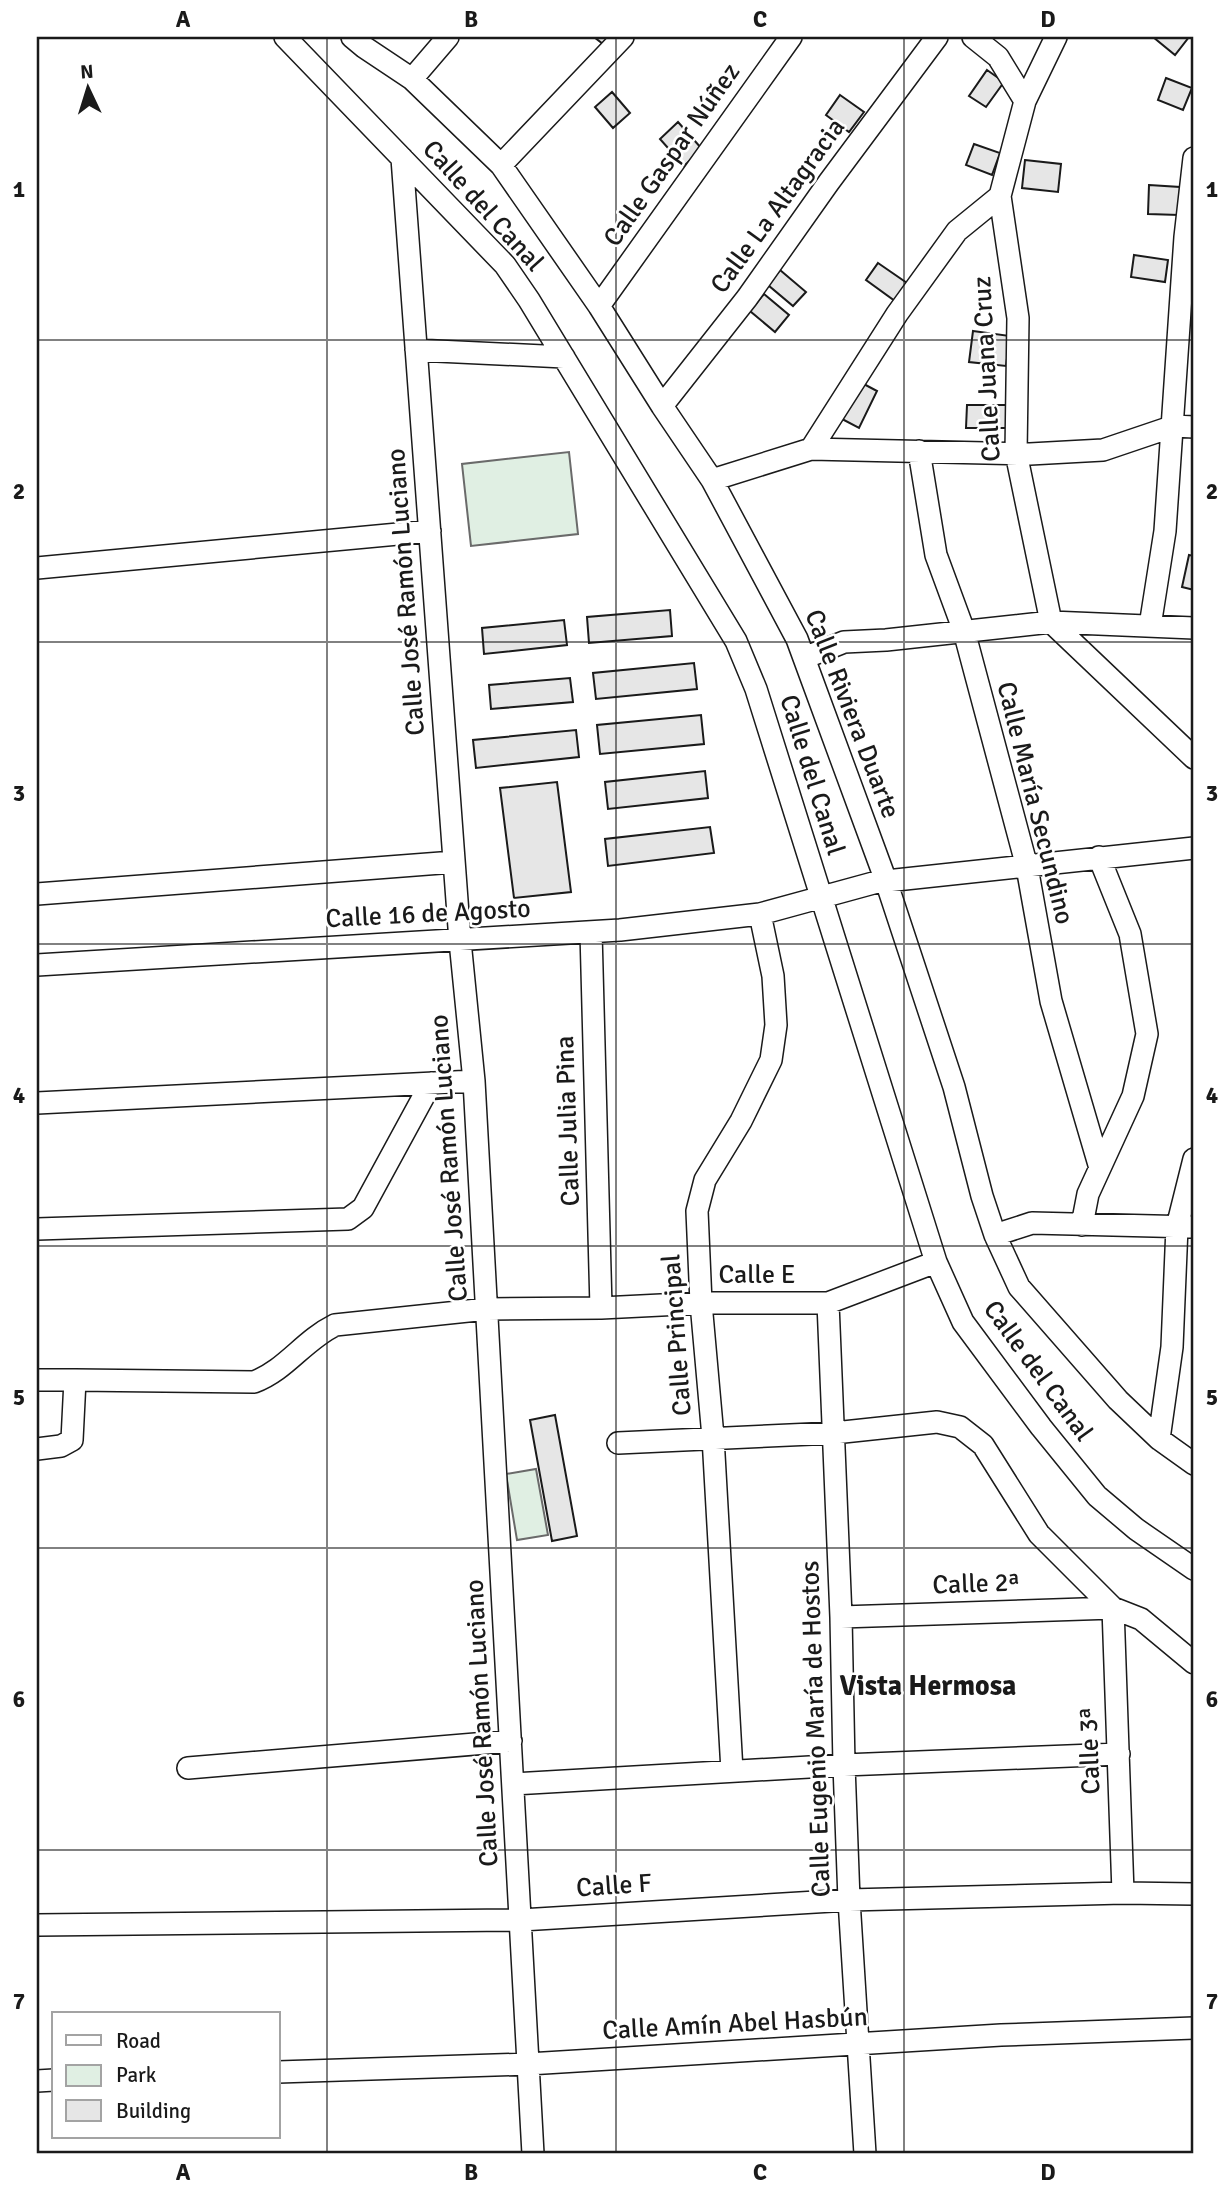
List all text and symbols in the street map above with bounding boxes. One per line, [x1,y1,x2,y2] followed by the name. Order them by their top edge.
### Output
[176,5,191,34] text: A
[464,5,478,34] text: B
[753,5,767,34] text: C
[1040,5,1056,34] text: D
[52,52,122,122] north arrow
[597,57,747,253] street label: Calle Gaspar Núñez
[79,60,94,84] text: N
[704,112,852,300] street label: Calle La Altagracia
[416,134,550,278] street label: Calle del Canal
[13,175,25,204] text: 1
[1206,175,1218,204] text: 1
[966,276,1008,462] street label: Calle Juana Cruz
[380,447,432,737] street label: Calle José Ramón Luciano
[13,477,25,506] text: 2
[1206,477,1218,506] text: 2
[798,605,906,823] street label: Calle Riviera Duarte
[989,678,1081,928] street label: Calle María Secundino
[772,691,852,859] street label: Calle del Canal
[13,779,25,808] text: 3
[1206,779,1218,808] text: 3
[325,893,531,935] street label: Calle 16 de Agosto
[423,1013,475,1303] street label: Calle José Ramón Luciano
[549,1035,587,1207] street label: Calle Julia Pina
[13,1081,25,1110] text: 4
[1206,1081,1218,1110] text: 4
[655,1253,699,1417] street label: Calle Principal
[719,1259,795,1291] street label: Calle E
[976,1294,1100,1448] street label: Calle del Canal
[13,1383,25,1412] text: 5
[1206,1383,1218,1412] text: 5
[794,1560,838,1898] street label: Calle Eugenio María de Hostos
[932,1566,1020,1602] street label: Calle 2ª
[458,1578,506,1868] street label: Calle José Ramón Luciano
[839,1669,1017,1703] district label: Vista Hermosa
[13,1685,25,1714] text: 6
[1206,1685,1218,1714] text: 6
[1072,1707,1108,1795] street label: Calle 3ª
[575,1867,653,1905] street label: Calle F
[13,1987,25,2016] text: 7
[1206,1987,1218,2016] text: 7
[601,2001,869,2047] street label: Calle Amín Abel Hasbún
[52,2012,280,2138] legend
[116,2028,161,2054] text: Road
[116,2062,157,2088] text: Park
[116,2098,191,2124] text: Building
[176,2158,191,2187] text: A
[464,2158,478,2187] text: B
[753,2158,767,2187] text: C
[1040,2158,1056,2187] text: D

